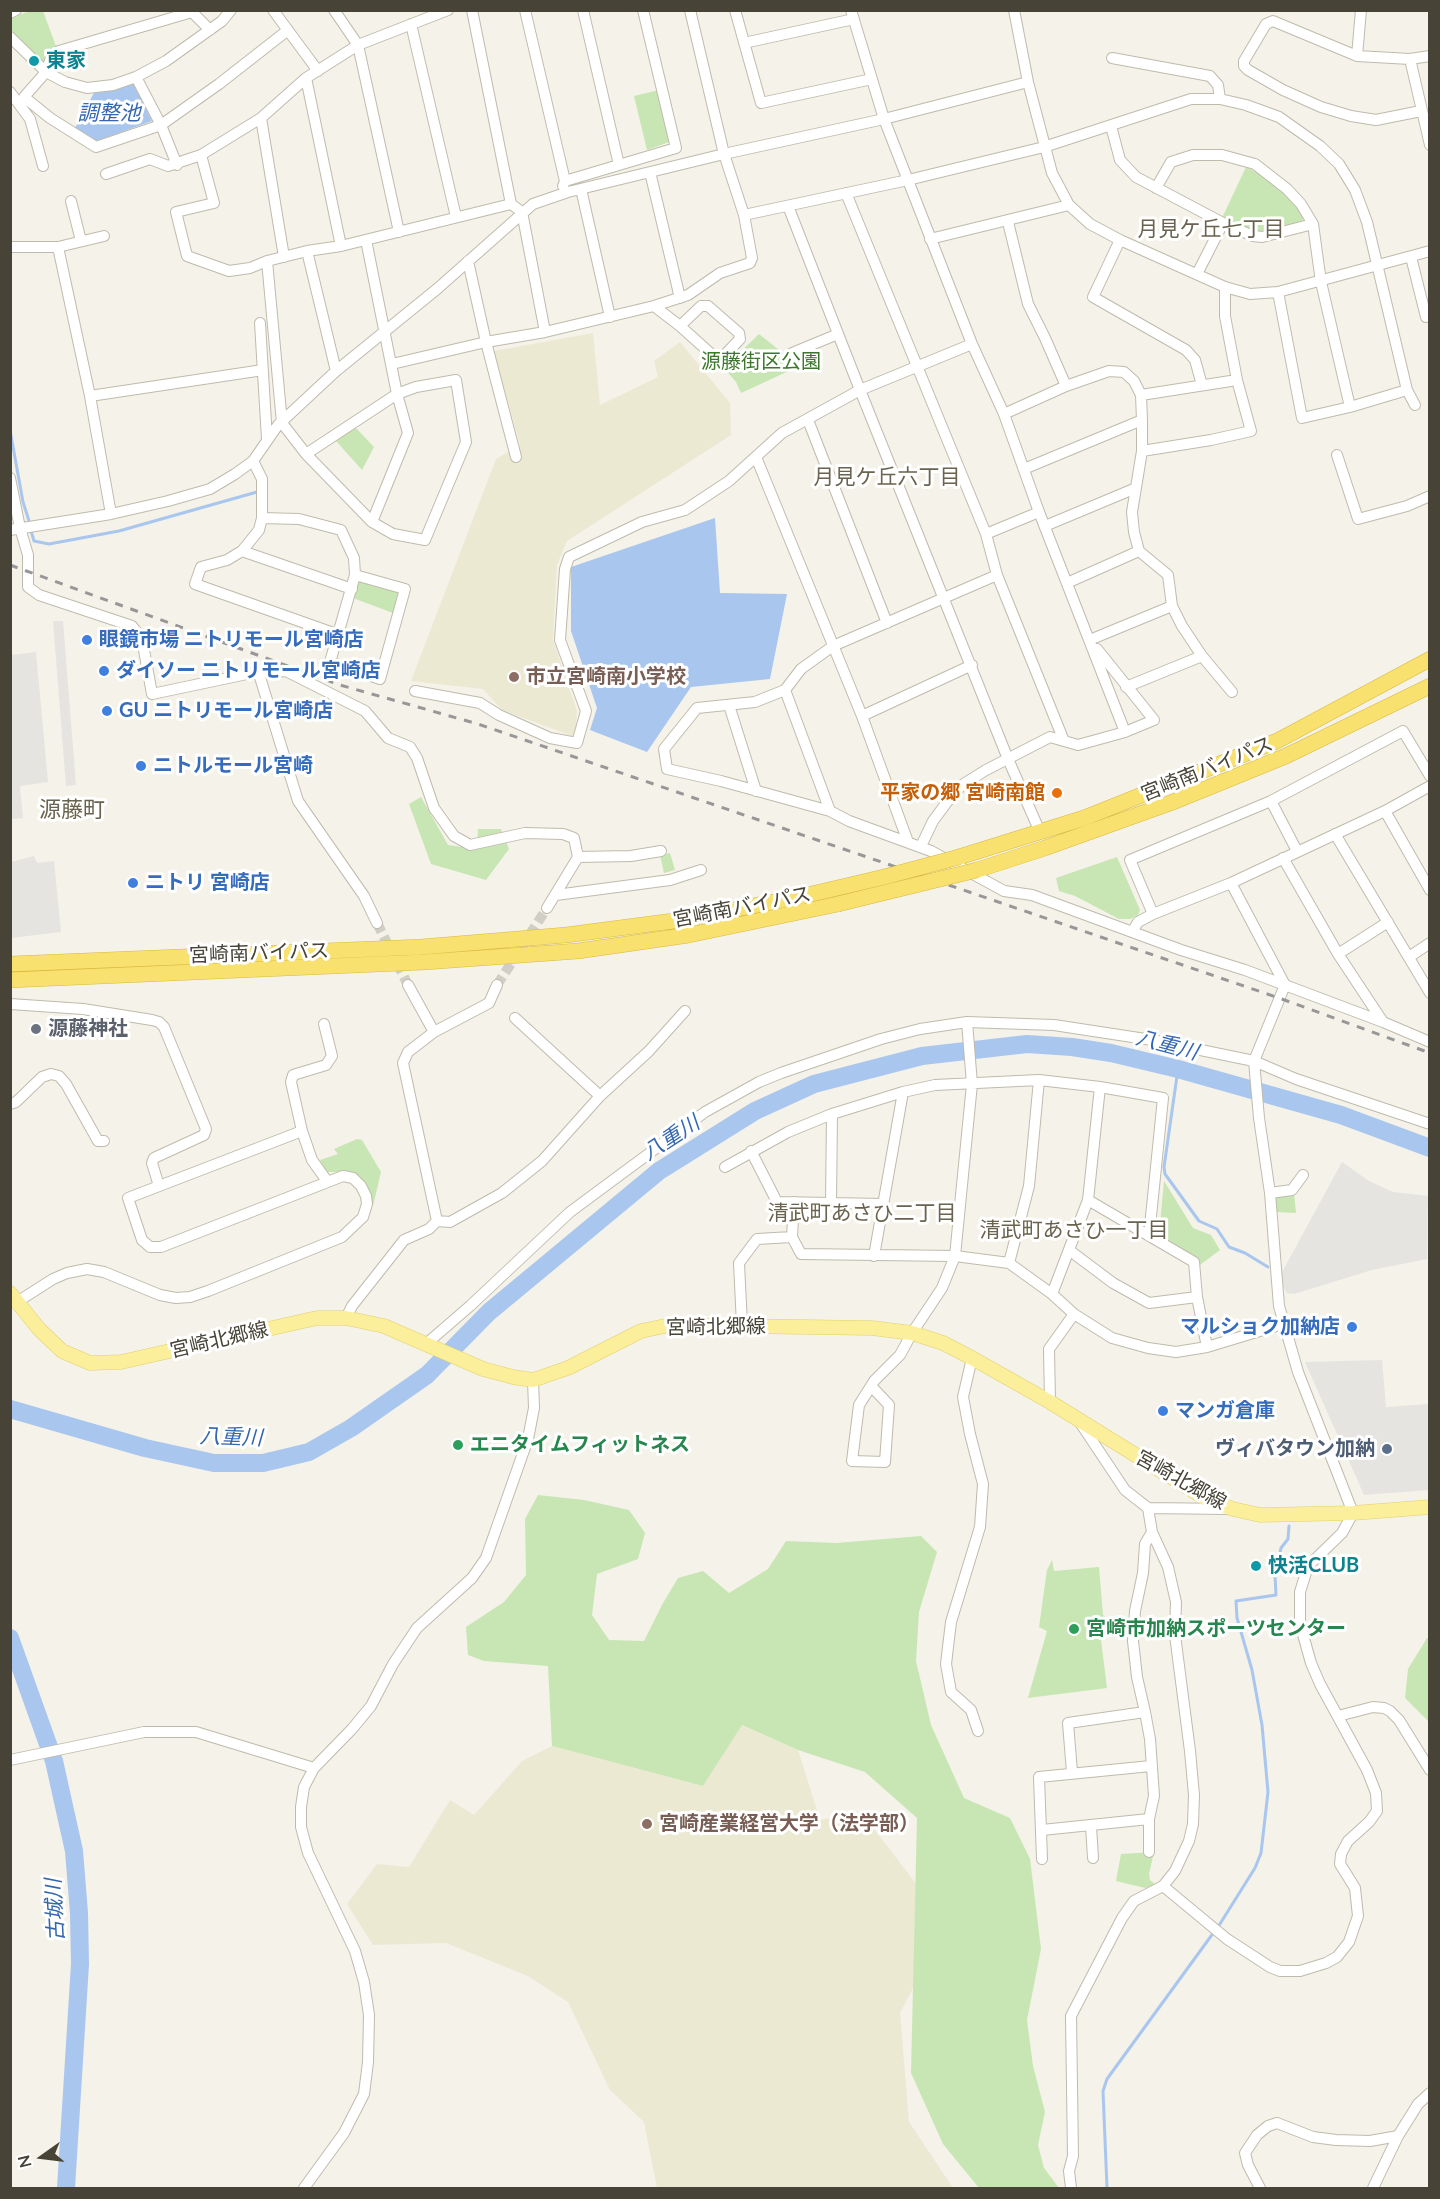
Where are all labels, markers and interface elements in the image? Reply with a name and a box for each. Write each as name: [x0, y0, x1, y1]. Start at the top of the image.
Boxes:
place label: 東家: [46, 49, 86, 73]
marker: 東家: [27, 54, 41, 68]
water label: 調整池: [78, 100, 140, 126]
district label: 月見ケ丘七丁目: [1138, 216, 1284, 242]
park label: 源藤街区公園: [701, 350, 821, 374]
district label: 月見ケ丘六丁目: [814, 464, 960, 490]
place label: 眼鏡市場 ニトリモール宮崎店: [99, 628, 364, 652]
marker: 眼鏡市場 ニトリモール宮崎店: [80, 633, 94, 647]
place label: ダイソー ニトリモール宮崎店: [116, 659, 381, 683]
marker: ダイソー ニトリモール宮崎店: [97, 664, 111, 678]
place label: 市立宮崎南小学校: [526, 665, 686, 689]
marker: 市立宮崎南小学校: [507, 670, 521, 684]
place label: GU ニトリモール宮崎店: [119, 699, 333, 723]
marker: GU ニトリモール宮崎店: [100, 704, 114, 718]
street label: 宮崎南バイパス: [1138, 732, 1276, 806]
place label: ニトルモール宮崎: [153, 754, 313, 778]
marker: ニトルモール宮崎: [134, 759, 148, 773]
place label: 平家の郷 宮崎南館: [880, 781, 1045, 805]
marker: 平家の郷 宮崎南館: [1050, 786, 1064, 800]
district label: 源藤町: [39, 797, 105, 823]
place label: ニトリ 宮崎店: [145, 871, 270, 895]
marker: ニトリ 宮崎店: [126, 876, 140, 890]
street label: 宮崎南バイパス: [671, 882, 813, 932]
street label: 宮崎南バイパス: [189, 939, 329, 967]
place label: 源藤神社: [48, 1017, 128, 1041]
marker: 源藤神社: [29, 1022, 43, 1036]
water label: 八重川: [1133, 1025, 1201, 1065]
water label: 八重川: [638, 1110, 704, 1166]
district label: 清武町あさひ二丁目: [768, 1200, 956, 1226]
district label: 清武町あさひ一丁目: [980, 1217, 1168, 1243]
street label: 宮崎北郷線: [666, 1314, 766, 1340]
place label: マルショク加納店: [1180, 1315, 1340, 1339]
street label: 宮崎北郷線: [168, 1317, 270, 1363]
marker: マルショク加納店: [1345, 1320, 1359, 1334]
place label: マンガ倉庫: [1175, 1399, 1275, 1423]
marker: マンガ倉庫: [1156, 1404, 1170, 1418]
water label: 八重川: [199, 1423, 263, 1451]
place label: エニタイムフィットネス: [470, 1433, 690, 1457]
place label: ヴィバタウン加納: [1215, 1437, 1375, 1461]
marker: エニタイムフィットネス: [451, 1438, 465, 1452]
marker: ヴィバタウン加納: [1380, 1442, 1394, 1456]
street label: 宮崎北郷線: [1131, 1445, 1231, 1515]
place label: 快活CLUB: [1268, 1554, 1359, 1578]
marker: 快活CLUB: [1249, 1559, 1263, 1573]
place label: 宮崎市加納スポーツセンター: [1086, 1617, 1346, 1641]
marker: 宮崎市加納スポーツセンター: [1067, 1622, 1081, 1636]
place label: 宮崎産業経営大学（法学部）: [659, 1812, 919, 1836]
marker: 宮崎産業経営大学（法学部）: [640, 1817, 654, 1831]
water label: 古城川: [41, 1878, 69, 1942]
north arrow: [12, 2127, 72, 2187]
text: N: [13, 2153, 35, 2170]

